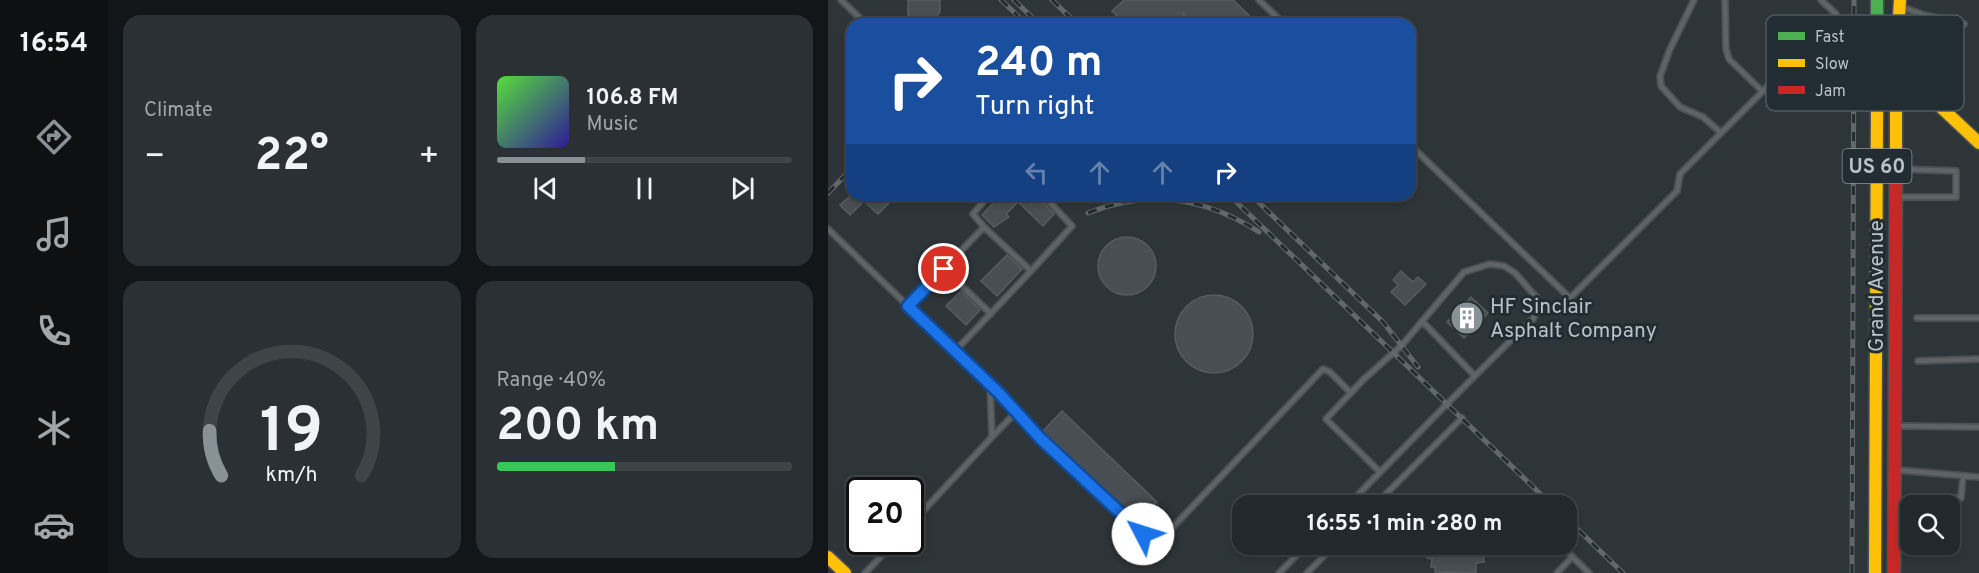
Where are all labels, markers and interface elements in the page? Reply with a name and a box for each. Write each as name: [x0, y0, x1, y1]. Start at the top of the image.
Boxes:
legend: [1766, 15, 1964, 111]
text: 16:54: [20, 27, 88, 61]
text: Fast: [1815, 28, 1845, 48]
text: 240 m: [975, 38, 1103, 91]
icon: right: [876, 42, 954, 120]
text: Slow: [1815, 55, 1849, 75]
text: Jam: [1815, 82, 1846, 102]
text: 106.8 FM: [587, 85, 678, 112]
text: Turn right: [975, 90, 1094, 124]
text: Climate: [144, 98, 213, 124]
text: Music: [587, 112, 638, 138]
icon: directions: [33, 116, 75, 158]
text: 22°: [255, 129, 329, 186]
text: −: [144, 137, 165, 179]
text: +: [418, 137, 439, 179]
road number: US 60: [1842, 149, 1912, 183]
icon: left: [1020, 156, 1053, 189]
icon: ahead: [1083, 156, 1116, 189]
icon: ahead: [1146, 156, 1179, 189]
icon: right: [1209, 156, 1242, 189]
icon: previous: [529, 172, 562, 205]
icon: pause: [628, 172, 661, 205]
icon: next: [726, 172, 759, 205]
icon: music: [33, 213, 75, 255]
street label: Grand Avenue: [1864, 220, 1891, 352]
pin: [918, 243, 969, 294]
icon: arrive: [927, 252, 960, 285]
place label: HF Sinclair Asphalt Company: [1490, 294, 1657, 345]
building icon: HF Sinclair Asphalt Company: [1449, 300, 1485, 336]
icon: phone: [33, 310, 75, 352]
text: Range · 40%: [497, 368, 606, 394]
text: 19: [260, 395, 323, 474]
text: 200 km: [497, 399, 659, 456]
icon: climate: [33, 407, 75, 449]
text: km/h: [266, 463, 318, 490]
speed limit sign: 20: [846, 477, 924, 555]
map controls: [1900, 495, 1960, 555]
button: search: [1900, 495, 1960, 555]
position arrow: [1111, 502, 1175, 566]
icon: car: [33, 504, 75, 546]
text: 16:55 · 1 min · 280 m: [1307, 511, 1502, 538]

